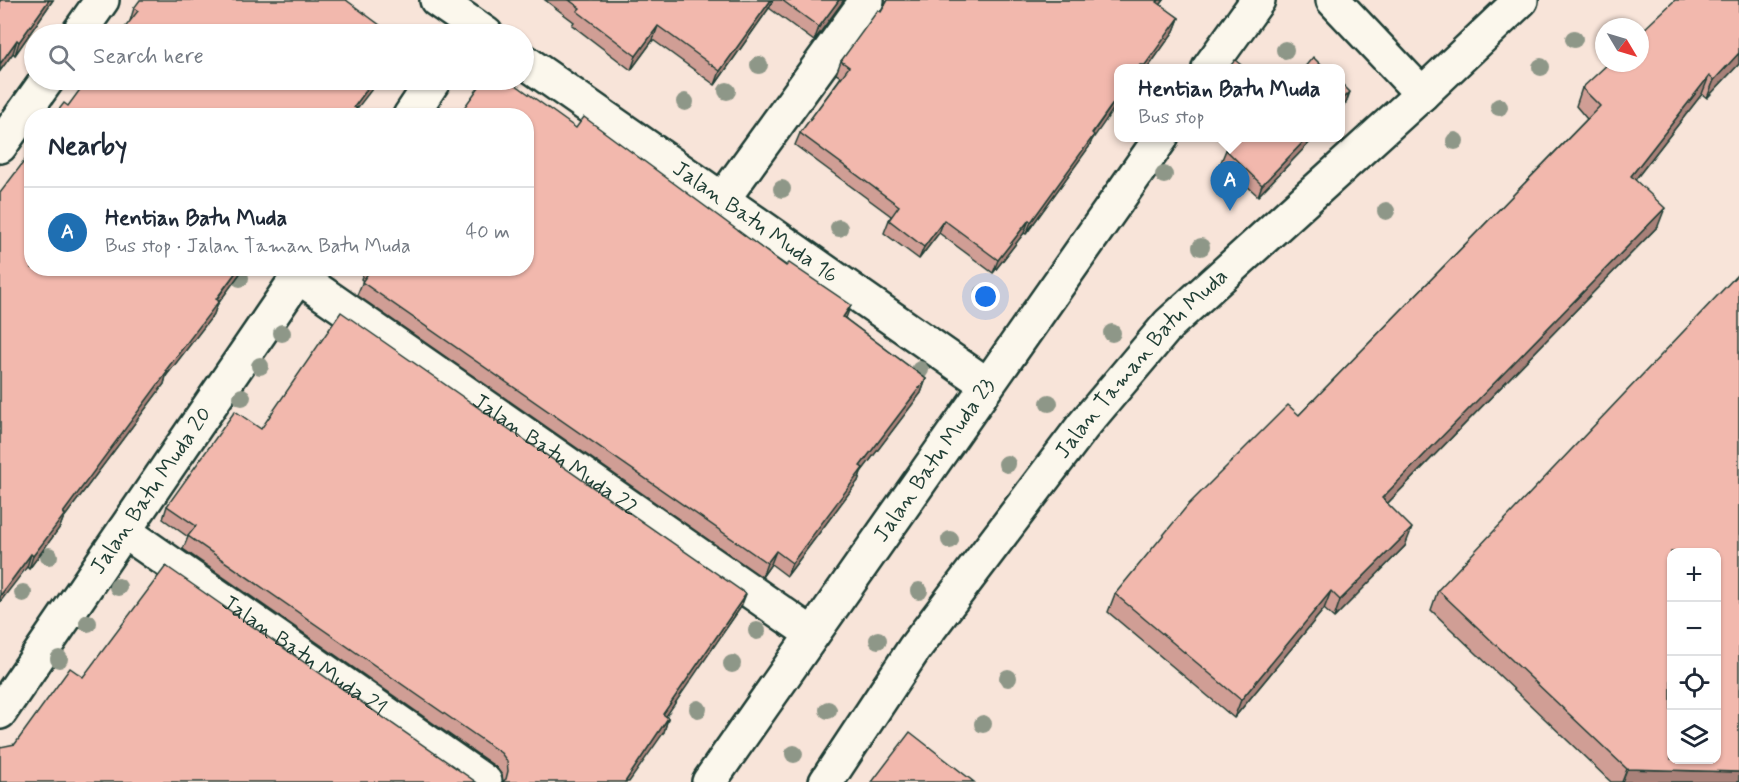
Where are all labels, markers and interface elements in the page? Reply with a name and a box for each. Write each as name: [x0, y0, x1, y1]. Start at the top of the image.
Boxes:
north arrow: [1595, 18, 1649, 72]
search box: [24, 24, 534, 90]
icon: search: [45, 41, 78, 74]
text: Search here: [93, 43, 204, 71]
popup: [1114, 64, 1345, 142]
text: Hentian Batu Muda: [1138, 76, 1321, 104]
text: Bus stop: [1138, 104, 1205, 131]
text: Nearby: [48, 130, 127, 164]
street label: Jalan Batu Muda 16: [667, 155, 843, 290]
pin: A: [1210, 162, 1250, 211]
text: Hentian Batu Muda: [105, 205, 287, 233]
text: A: [61, 219, 74, 246]
text: 40 m: [466, 219, 510, 246]
text: Bus stop · Jalan Taman Batu Muda: [105, 233, 411, 260]
street label: Jalan Taman Batu Muda: [1049, 263, 1234, 465]
your location: [971, 282, 1000, 311]
street label: Jalan Batu Muda 23: [868, 373, 1002, 548]
street label: Jalan Batu Muda 22: [467, 388, 644, 523]
street label: Jalan Batu Muda 20: [84, 402, 219, 580]
map controls: [1667, 548, 1721, 764]
button: +: [1667, 548, 1721, 602]
street label: Jalan Batu Muda 21: [216, 589, 391, 723]
button: −: [1667, 602, 1721, 656]
button: locate: [1667, 656, 1721, 710]
button: layers: [1667, 710, 1721, 764]

